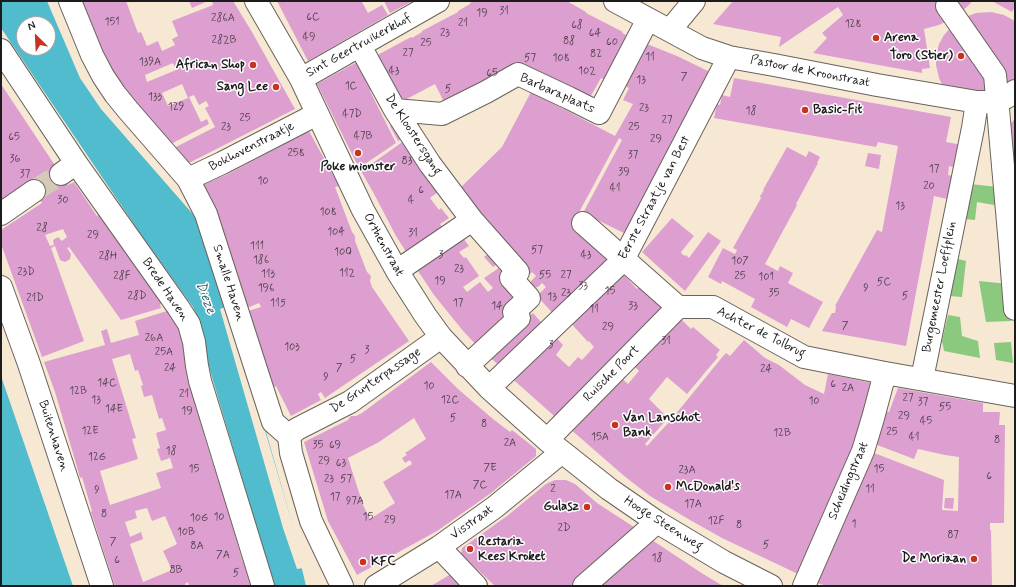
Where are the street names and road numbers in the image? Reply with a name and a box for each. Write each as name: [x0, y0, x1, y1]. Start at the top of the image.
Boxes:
street label: Sint Geertruikerkhof: [304, 11, 414, 81]
street label: Pastoor de Kroonstraat: [749, 53, 871, 91]
street label: Barbaraplaats: [517, 71, 597, 117]
street label: De Kloostersgang: [381, 92, 445, 178]
street label: Bokhovenstraatje: [207, 119, 297, 175]
street label: Eerste Straatje van Best: [616, 133, 694, 263]
street label: Orthenstraat: [359, 211, 407, 279]
street label: Burgemeester Loeffplein: [920, 220, 960, 354]
street label: Smalle Haven: [208, 243, 248, 323]
street label: Brede Haven: [138, 255, 192, 325]
street label: Achter de Tolbrug: [714, 304, 808, 362]
street label: Ruische Poort: [580, 342, 644, 406]
street label: De Gruyterpassage: [328, 345, 424, 417]
street label: Buitenhaven: [34, 398, 72, 474]
street label: Scheidingstraat: [826, 440, 872, 522]
street label: Hooge Steenweg: [621, 493, 705, 555]
street label: Visstraat: [448, 502, 496, 544]

